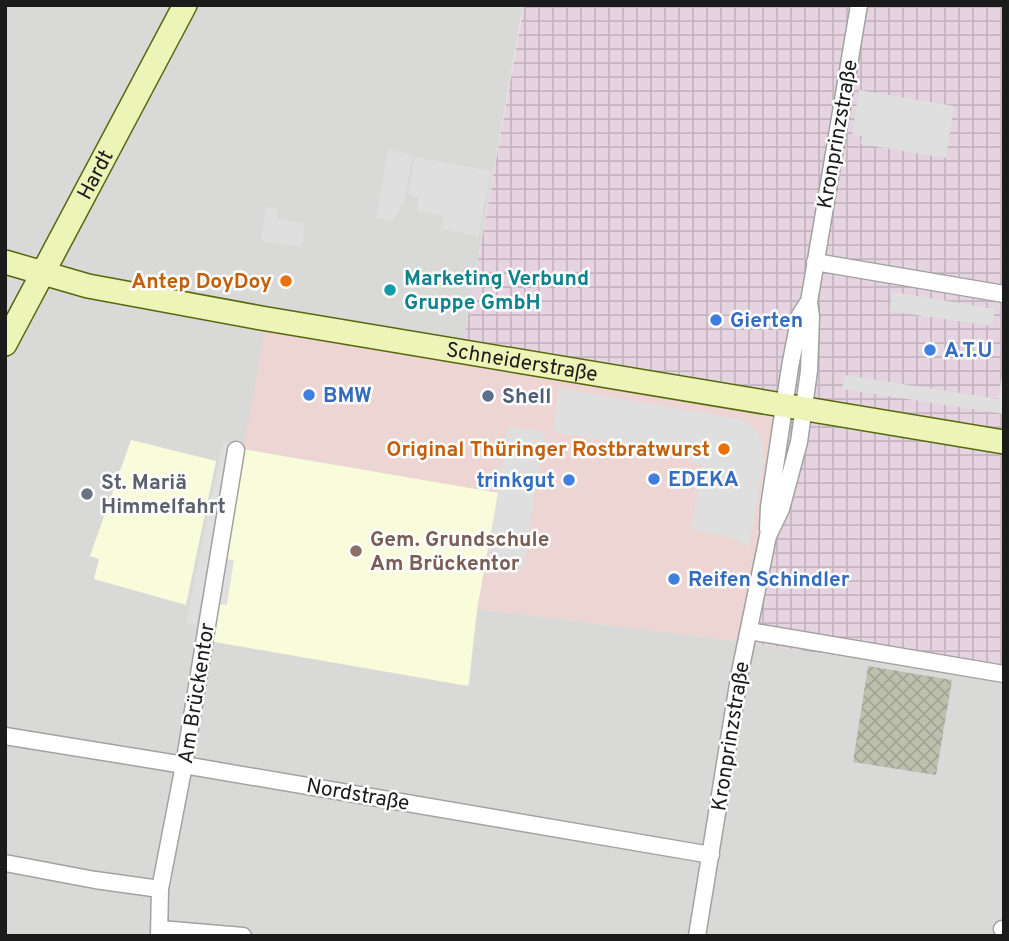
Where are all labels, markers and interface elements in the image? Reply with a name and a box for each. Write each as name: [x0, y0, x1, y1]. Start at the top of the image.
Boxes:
street label: Kronprinzstraße: [812, 58, 865, 211]
street label: Hardt: [72, 145, 121, 205]
place label: Marketing Verbund Gruppe GmbH: [404, 266, 589, 317]
place label: Antep DoyDoy: [131, 269, 272, 296]
marker: Antep DoyDoy: [278, 273, 294, 289]
marker: Marketing Verbund Gruppe GmbH: [382, 282, 398, 298]
place label: Gierten: [730, 308, 803, 335]
marker: Gierten: [708, 312, 724, 328]
street label: Schneiderstraße: [444, 337, 600, 389]
place label: A.T.U: [944, 338, 992, 365]
marker: A.T.U: [922, 342, 938, 358]
place label: BMW: [323, 383, 372, 410]
place label: Shell: [502, 384, 551, 411]
marker: BMW: [301, 387, 317, 403]
marker: Shell: [480, 388, 496, 404]
place label: Original Thüringer Rostbratwurst: [386, 437, 710, 464]
marker: Original Thüringer Rostbratwurst: [716, 441, 732, 457]
place label: EDEKA: [668, 467, 739, 494]
place label: trinkgut: [477, 468, 555, 495]
place label: St. Mariä Himmelfahrt: [101, 470, 226, 521]
marker: EDEKA: [646, 471, 662, 487]
marker: trinkgut: [561, 472, 577, 488]
marker: St. Mariä Himmelfahrt: [79, 486, 95, 502]
place label: Gem. Grundschule Am Brückentor: [370, 527, 549, 578]
marker: Gem. Grundschule Am Brückentor: [348, 543, 364, 559]
place label: Reifen Schindler: [688, 567, 850, 594]
marker: Reifen Schindler: [666, 571, 682, 587]
street label: Am Brückentor: [173, 621, 222, 766]
street label: Kronprinzstraße: [706, 660, 757, 813]
street label: Nordstraße: [304, 773, 411, 818]

